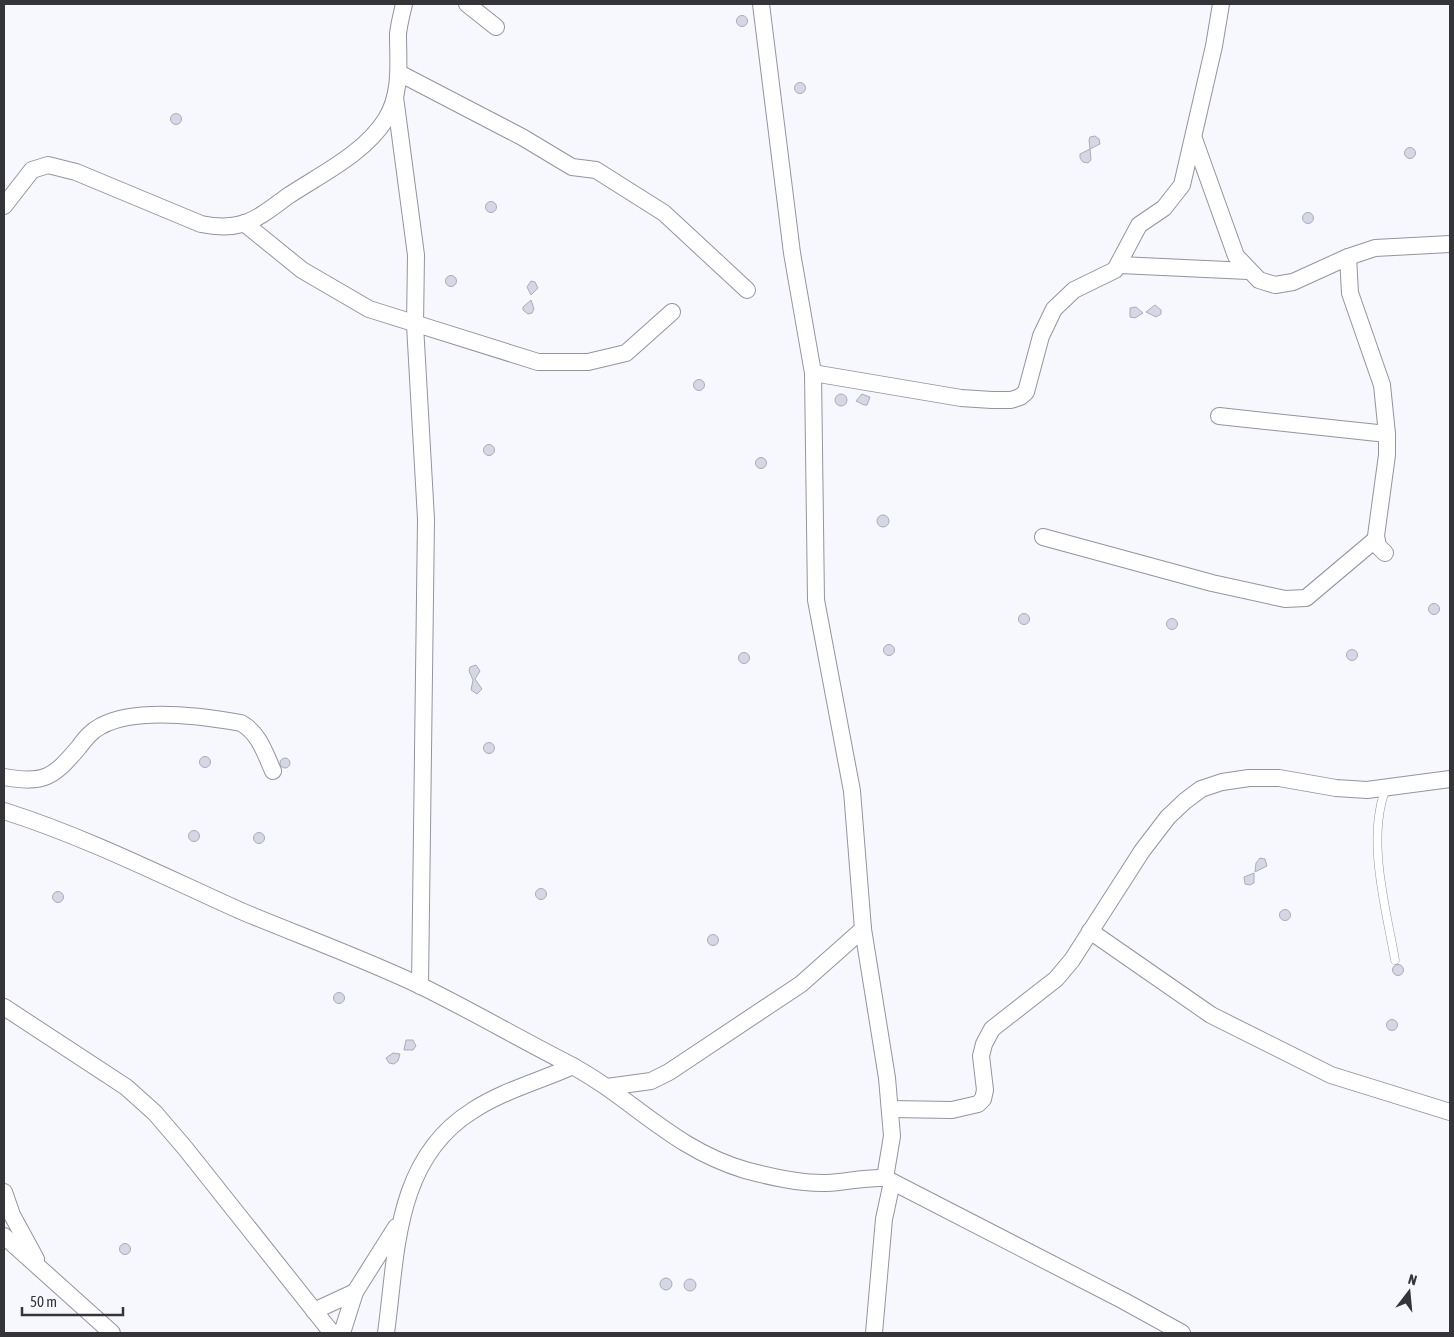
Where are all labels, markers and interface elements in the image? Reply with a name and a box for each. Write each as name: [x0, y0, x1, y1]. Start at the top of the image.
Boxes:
north arrow: [1384, 1267, 1434, 1317]
text: N: [1406, 1271, 1419, 1288]
scale bar: [22, 1284, 124, 1316]
text: 50 m: [30, 1293, 57, 1310]

